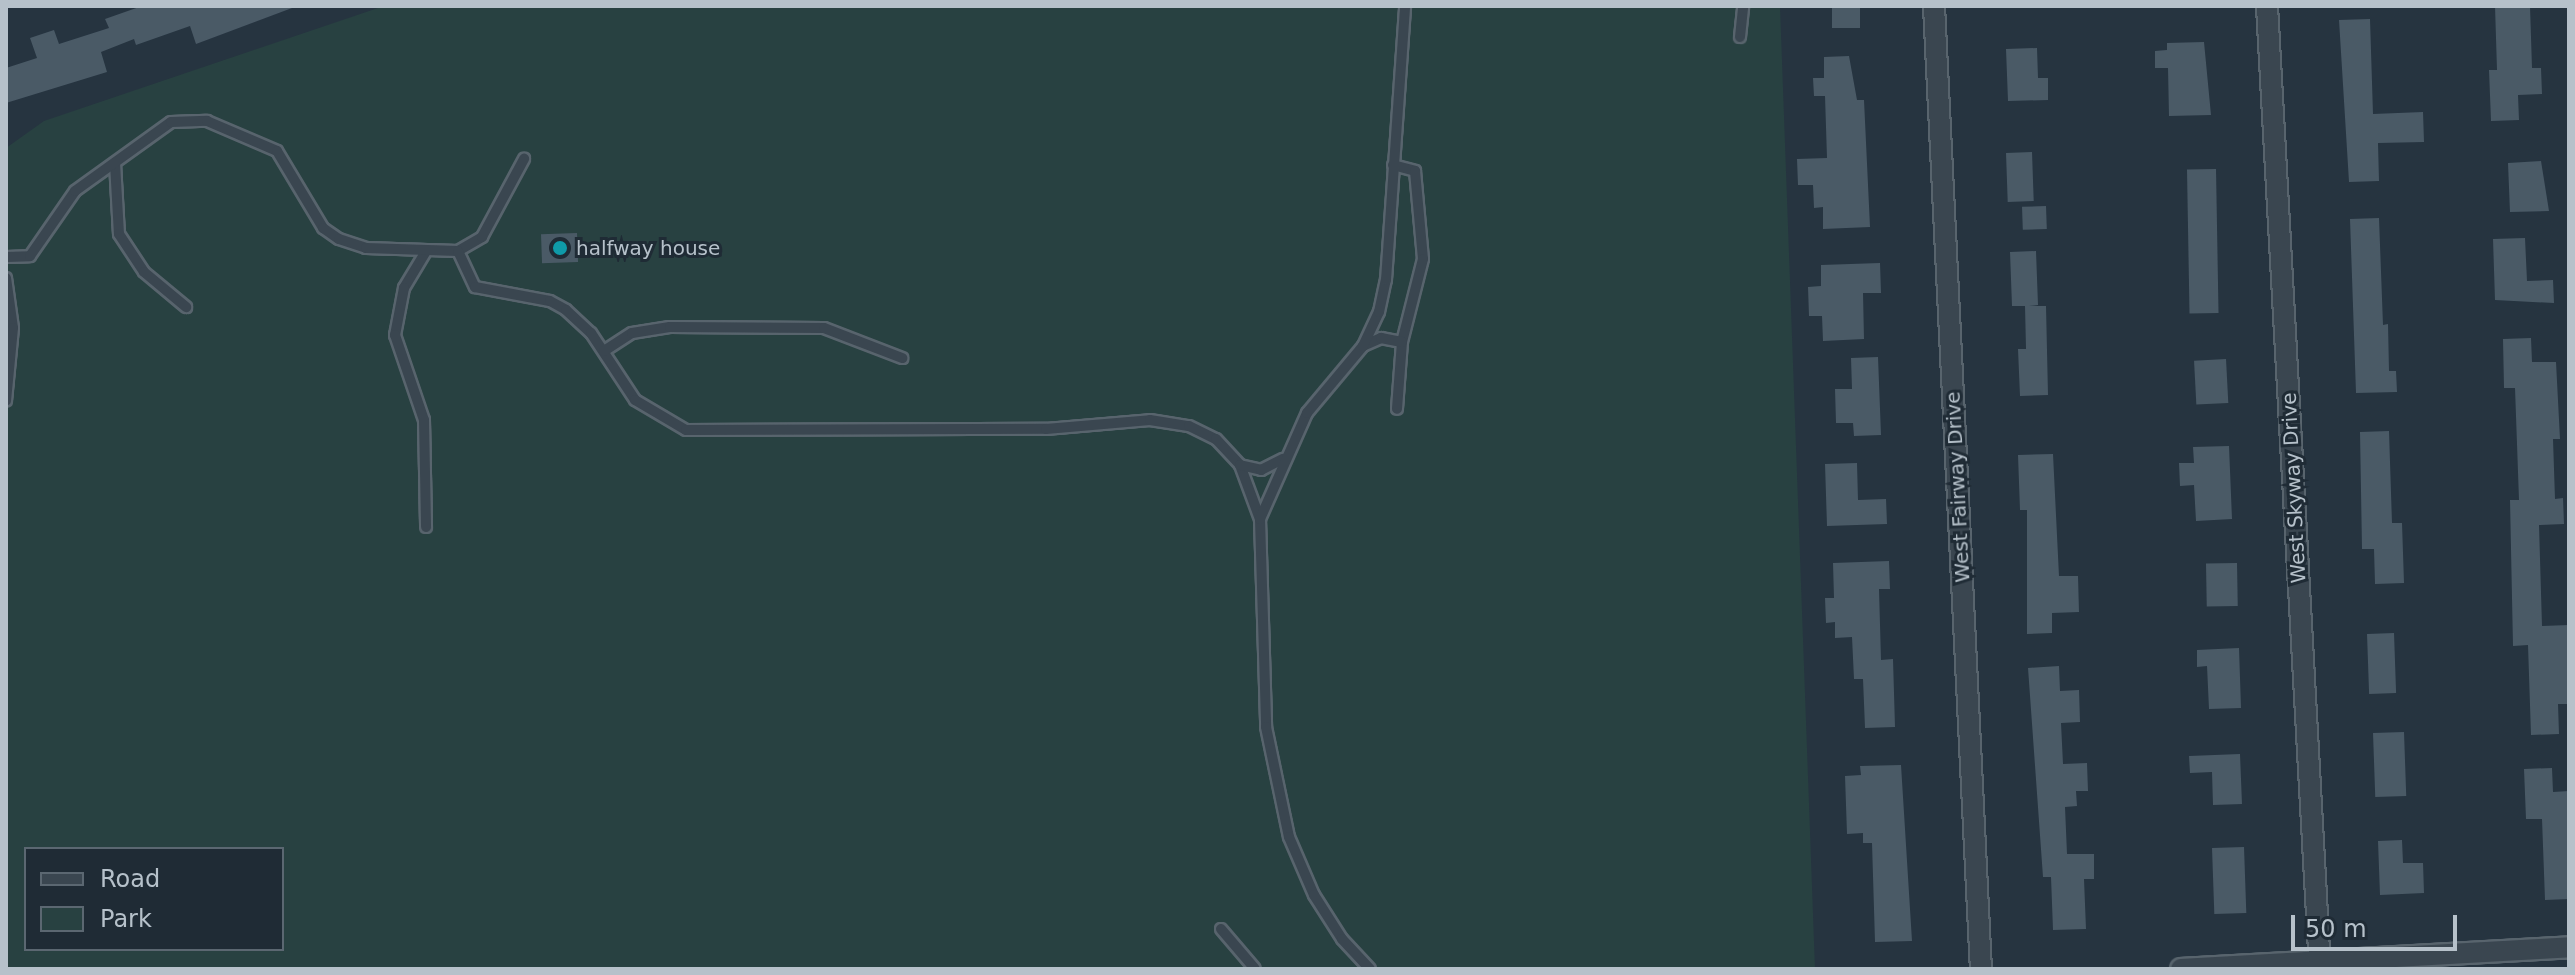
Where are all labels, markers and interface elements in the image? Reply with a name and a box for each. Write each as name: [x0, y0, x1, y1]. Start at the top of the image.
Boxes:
place label: halfway house: [576, 236, 720, 260]
marker: halfway house: [551, 239, 569, 257]
street label: West Fairway Drive: [1941, 391, 1975, 583]
street label: West Skyway Drive: [2277, 392, 2311, 584]
legend: [24, 847, 284, 951]
text: Road: [100, 865, 160, 893]
scale bar: [2295, 899, 2461, 949]
text: Park: [100, 905, 152, 933]
text: 50 m: [2305, 915, 2367, 943]

